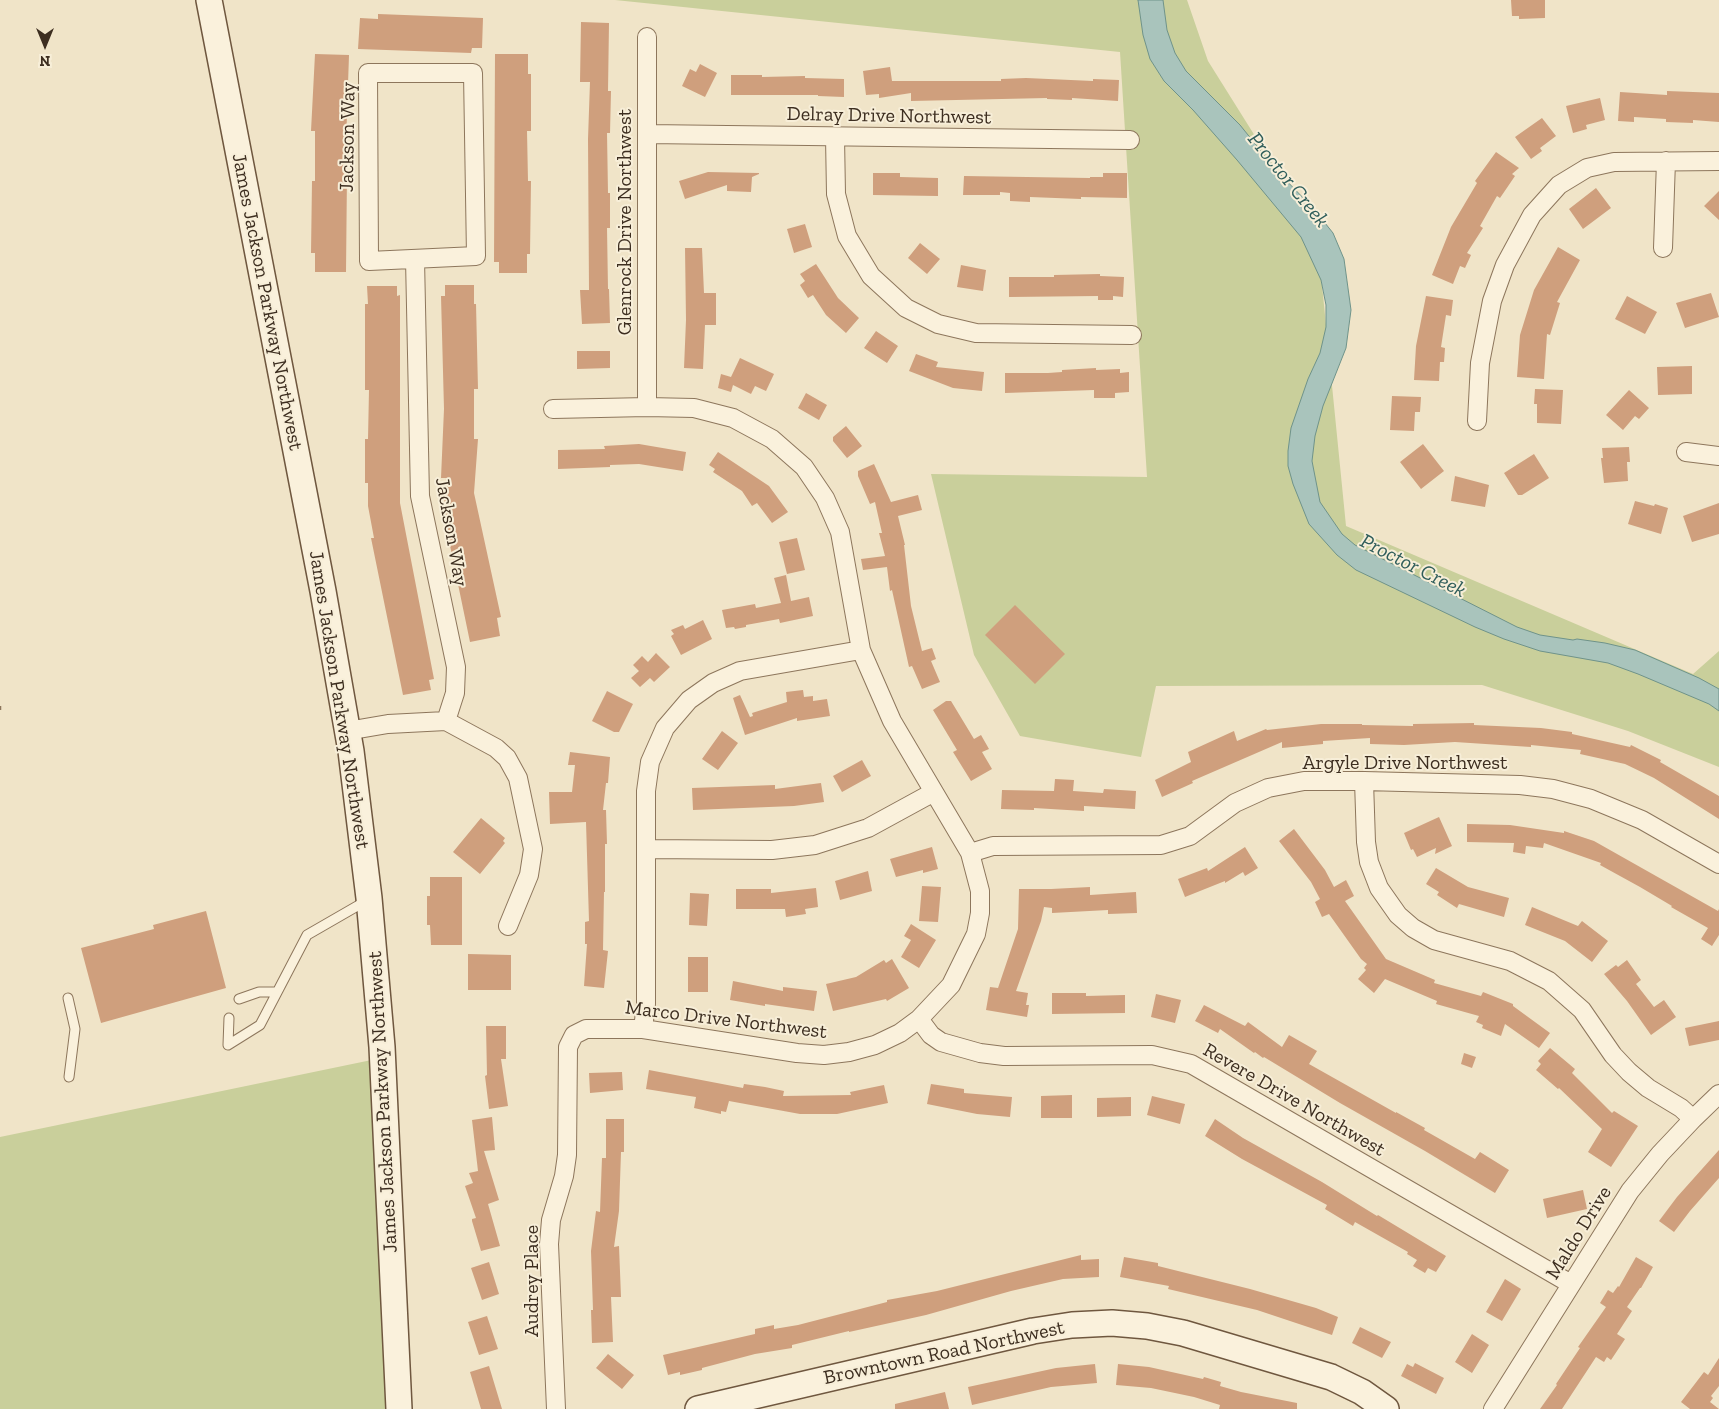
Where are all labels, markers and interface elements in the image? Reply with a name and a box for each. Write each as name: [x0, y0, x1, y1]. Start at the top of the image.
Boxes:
north arrow: [20, 20, 70, 70]
text: N: [40, 52, 50, 69]
street label: Jackson Way: [335, 82, 361, 192]
street label: Delray Drive Northwest: [786, 102, 992, 130]
street label: Glenrock Drive Northwest: [613, 109, 637, 335]
water label: Proctor Creek: [1242, 127, 1334, 233]
street label: James Jackson Parkway Northwest: [226, 151, 308, 453]
street label: Jackson Way: [430, 476, 472, 588]
water label: Proctor Creek: [1356, 529, 1470, 603]
street label: James Jackson Parkway Northwest: [304, 549, 374, 851]
street label: Argyle Drive Northwest: [1302, 751, 1508, 775]
street label: James Jackson Parkway Northwest: [363, 951, 403, 1253]
street label: Marco Drive Northwest: [624, 996, 828, 1044]
street label: Revere Drive Northwest: [1199, 1038, 1389, 1162]
street label: Maldo Drive: [1541, 1182, 1617, 1284]
street label: Audrey Place: [520, 1225, 544, 1337]
street label: Browntown Road Northwest: [821, 1316, 1067, 1390]

